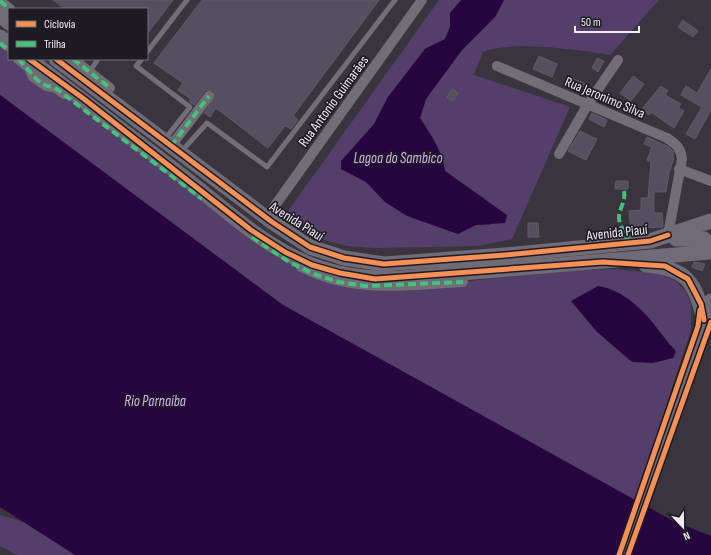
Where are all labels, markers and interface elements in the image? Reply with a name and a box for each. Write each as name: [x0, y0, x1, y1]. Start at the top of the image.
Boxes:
legend: [8, 8, 148, 60]
scale bar: [575, 8, 639, 34]
text: 50 m: [581, 15, 601, 30]
text: Ciclovia: [44, 17, 76, 32]
text: Trilha: [44, 37, 66, 52]
street label: Rua Antonio Guimarães: [295, 52, 372, 150]
street label: Rua Jeronimo Silva: [562, 73, 647, 122]
water label: Lagoa do Sambico: [353, 149, 443, 168]
street label: Avenida Piauí: [265, 197, 328, 245]
street label: Avenida Piauí: [585, 221, 649, 244]
water label: Rio Parnaíba: [124, 392, 186, 411]
north arrow: [663, 507, 703, 547]
text: N: [681, 529, 692, 543]

